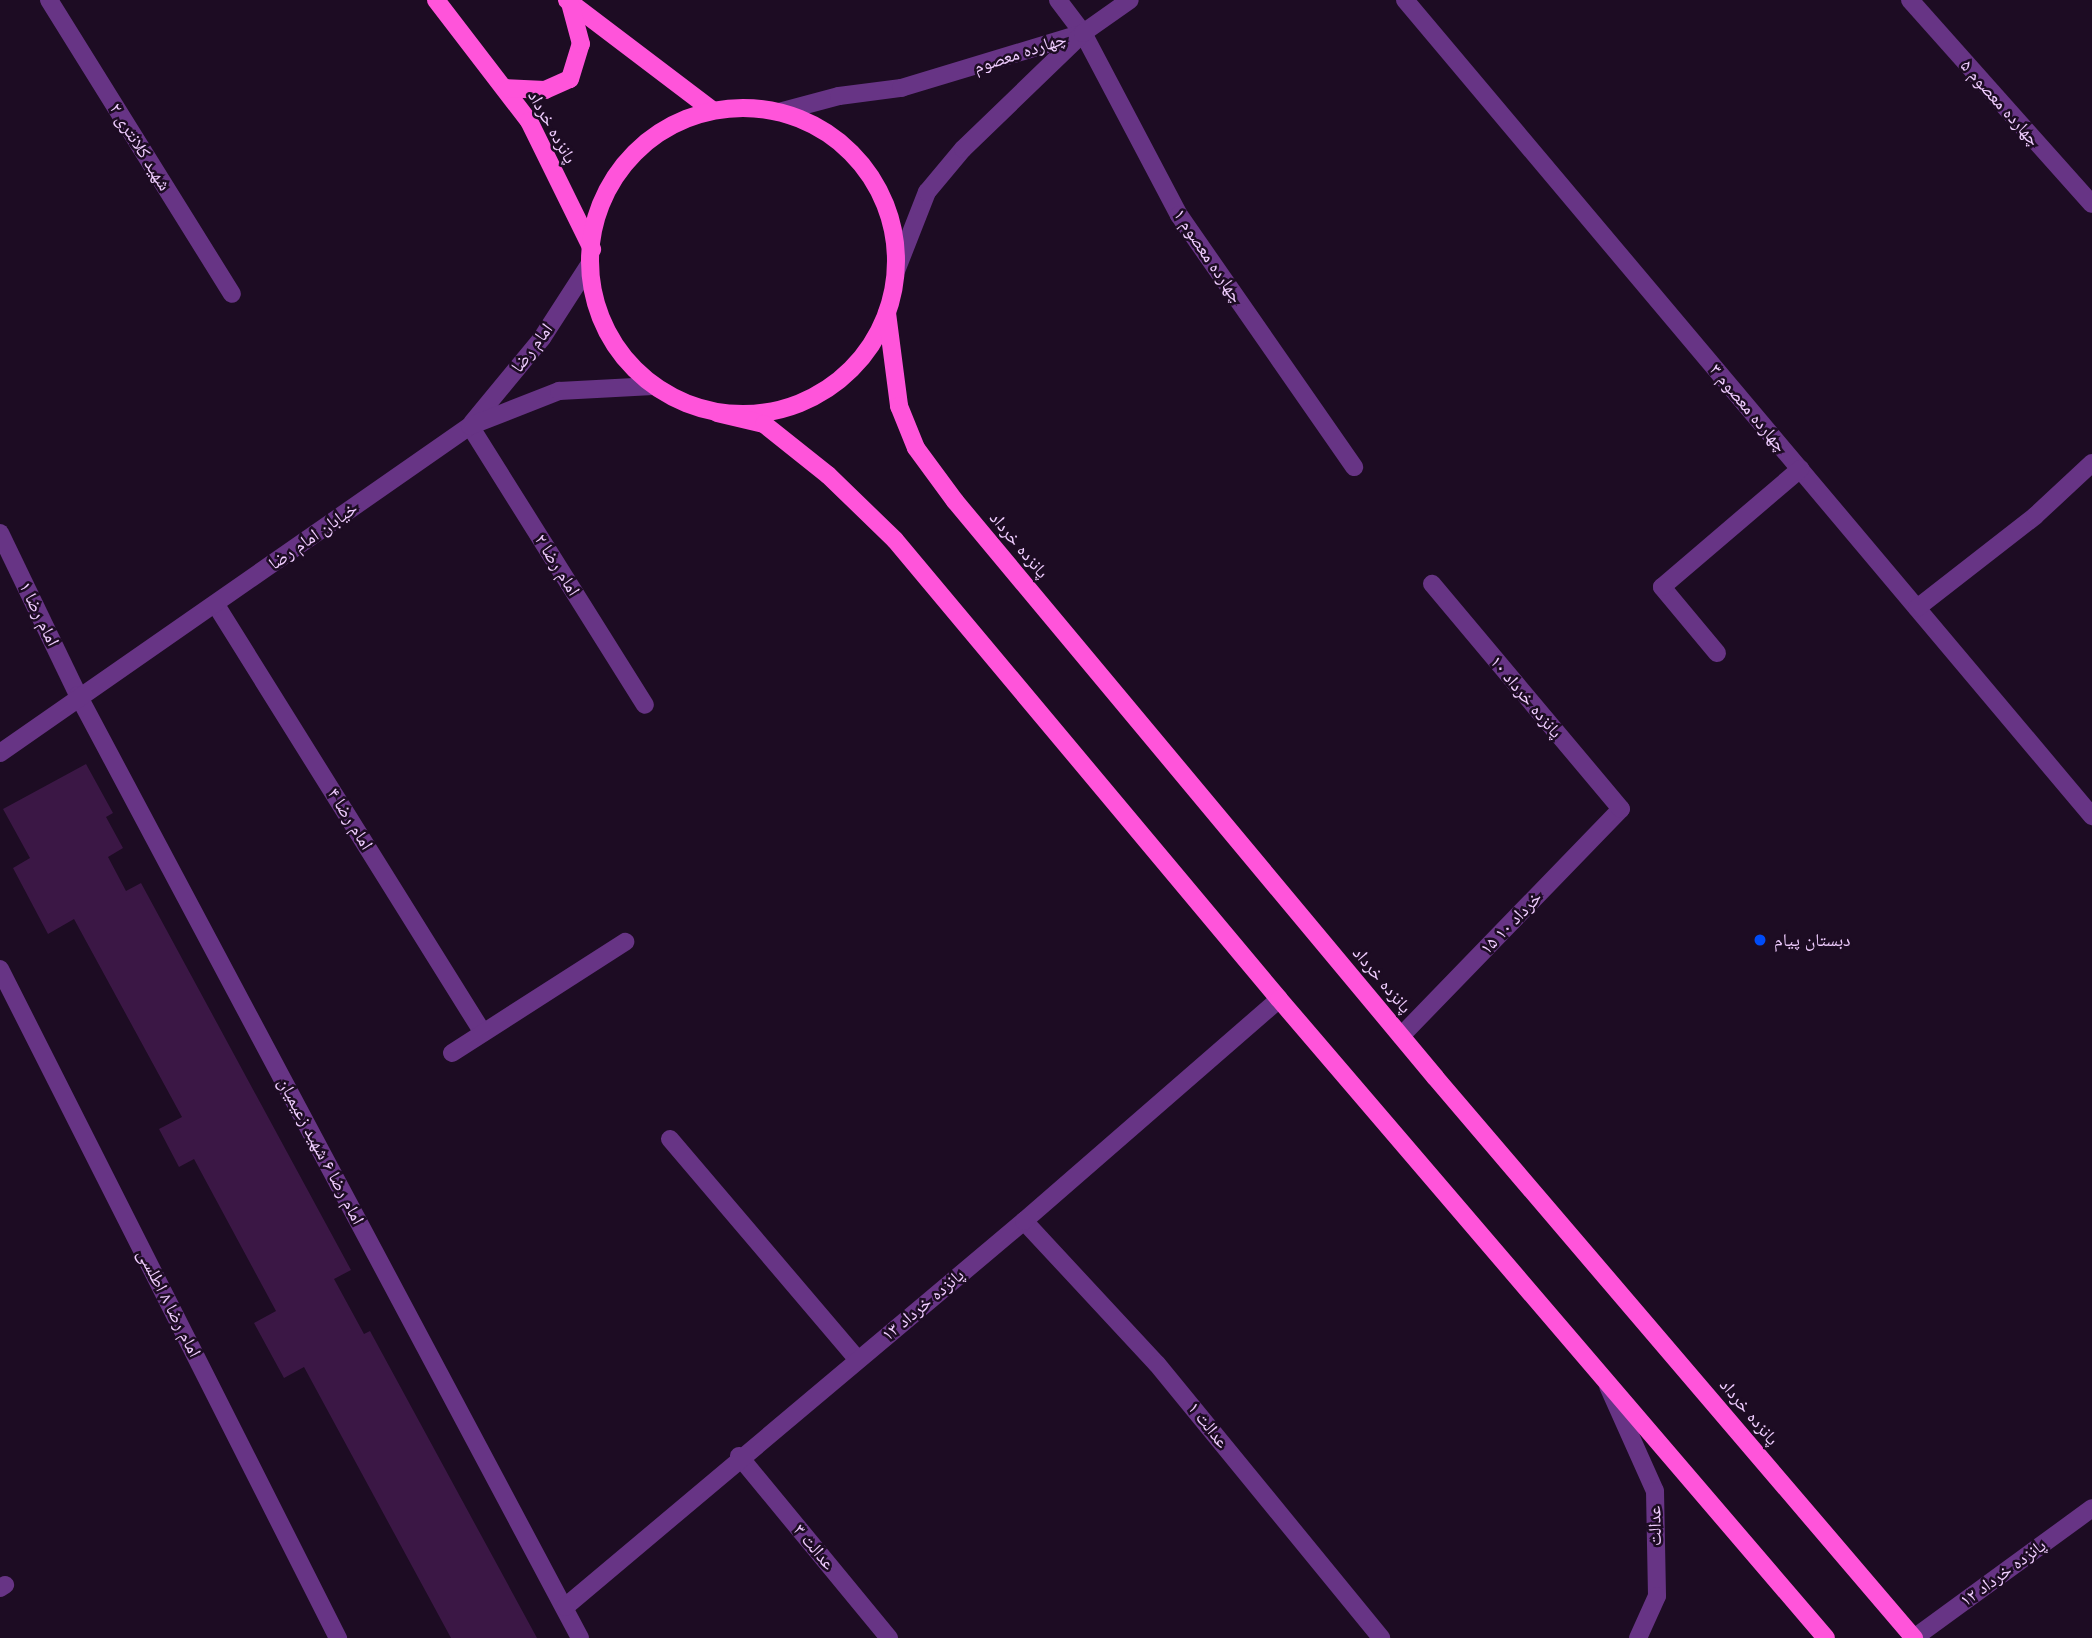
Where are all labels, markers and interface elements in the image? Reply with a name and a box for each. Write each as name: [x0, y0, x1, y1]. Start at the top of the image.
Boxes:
street label: چهارده معصوم: [971, 28, 1069, 78]
street label: چهارده معصوم ۵: [1956, 55, 2044, 151]
street label: پانزده خرداد: [523, 87, 581, 167]
street label: شهید کلانتری ۲: [105, 99, 175, 195]
street label: چهارده معصوم ۱: [1169, 205, 1247, 307]
street label: امام رضا: [506, 319, 558, 377]
street label: چهارده معصوم ۳: [1705, 359, 1791, 457]
street label: خیابان امام رضا: [265, 498, 361, 574]
street label: پانزده خرداد: [985, 507, 1053, 583]
street label: امام رضا ۲: [530, 530, 584, 600]
street label: امام رضا ۱: [14, 578, 64, 650]
street label: پانزده خرداد ۱۰: [1485, 651, 1567, 743]
street label: امام رضا ۴: [323, 784, 377, 854]
street label: ۱۵ خرداد ۱۰: [1476, 887, 1546, 959]
place label: دبستان پیام: [1774, 929, 1851, 951]
marker: دبستان پیام: [1752, 932, 1768, 948]
street label: پانزده خرداد: [1348, 942, 1416, 1018]
street label: امام رضا ۶ شهید زعیمیان: [273, 1074, 369, 1228]
street label: امام رضا ۸ اطلسی: [133, 1245, 205, 1361]
street label: پانزده خرداد ۱۳: [877, 1264, 969, 1346]
street label: پانزده خرداد: [1715, 1374, 1783, 1450]
street label: عدالت ۱: [1183, 1398, 1233, 1452]
street label: عدالت: [1644, 1506, 1666, 1546]
street label: عدالت ۳: [789, 1520, 839, 1574]
street label: پانزده خرداد ۱۲: [1956, 1535, 2050, 1611]

